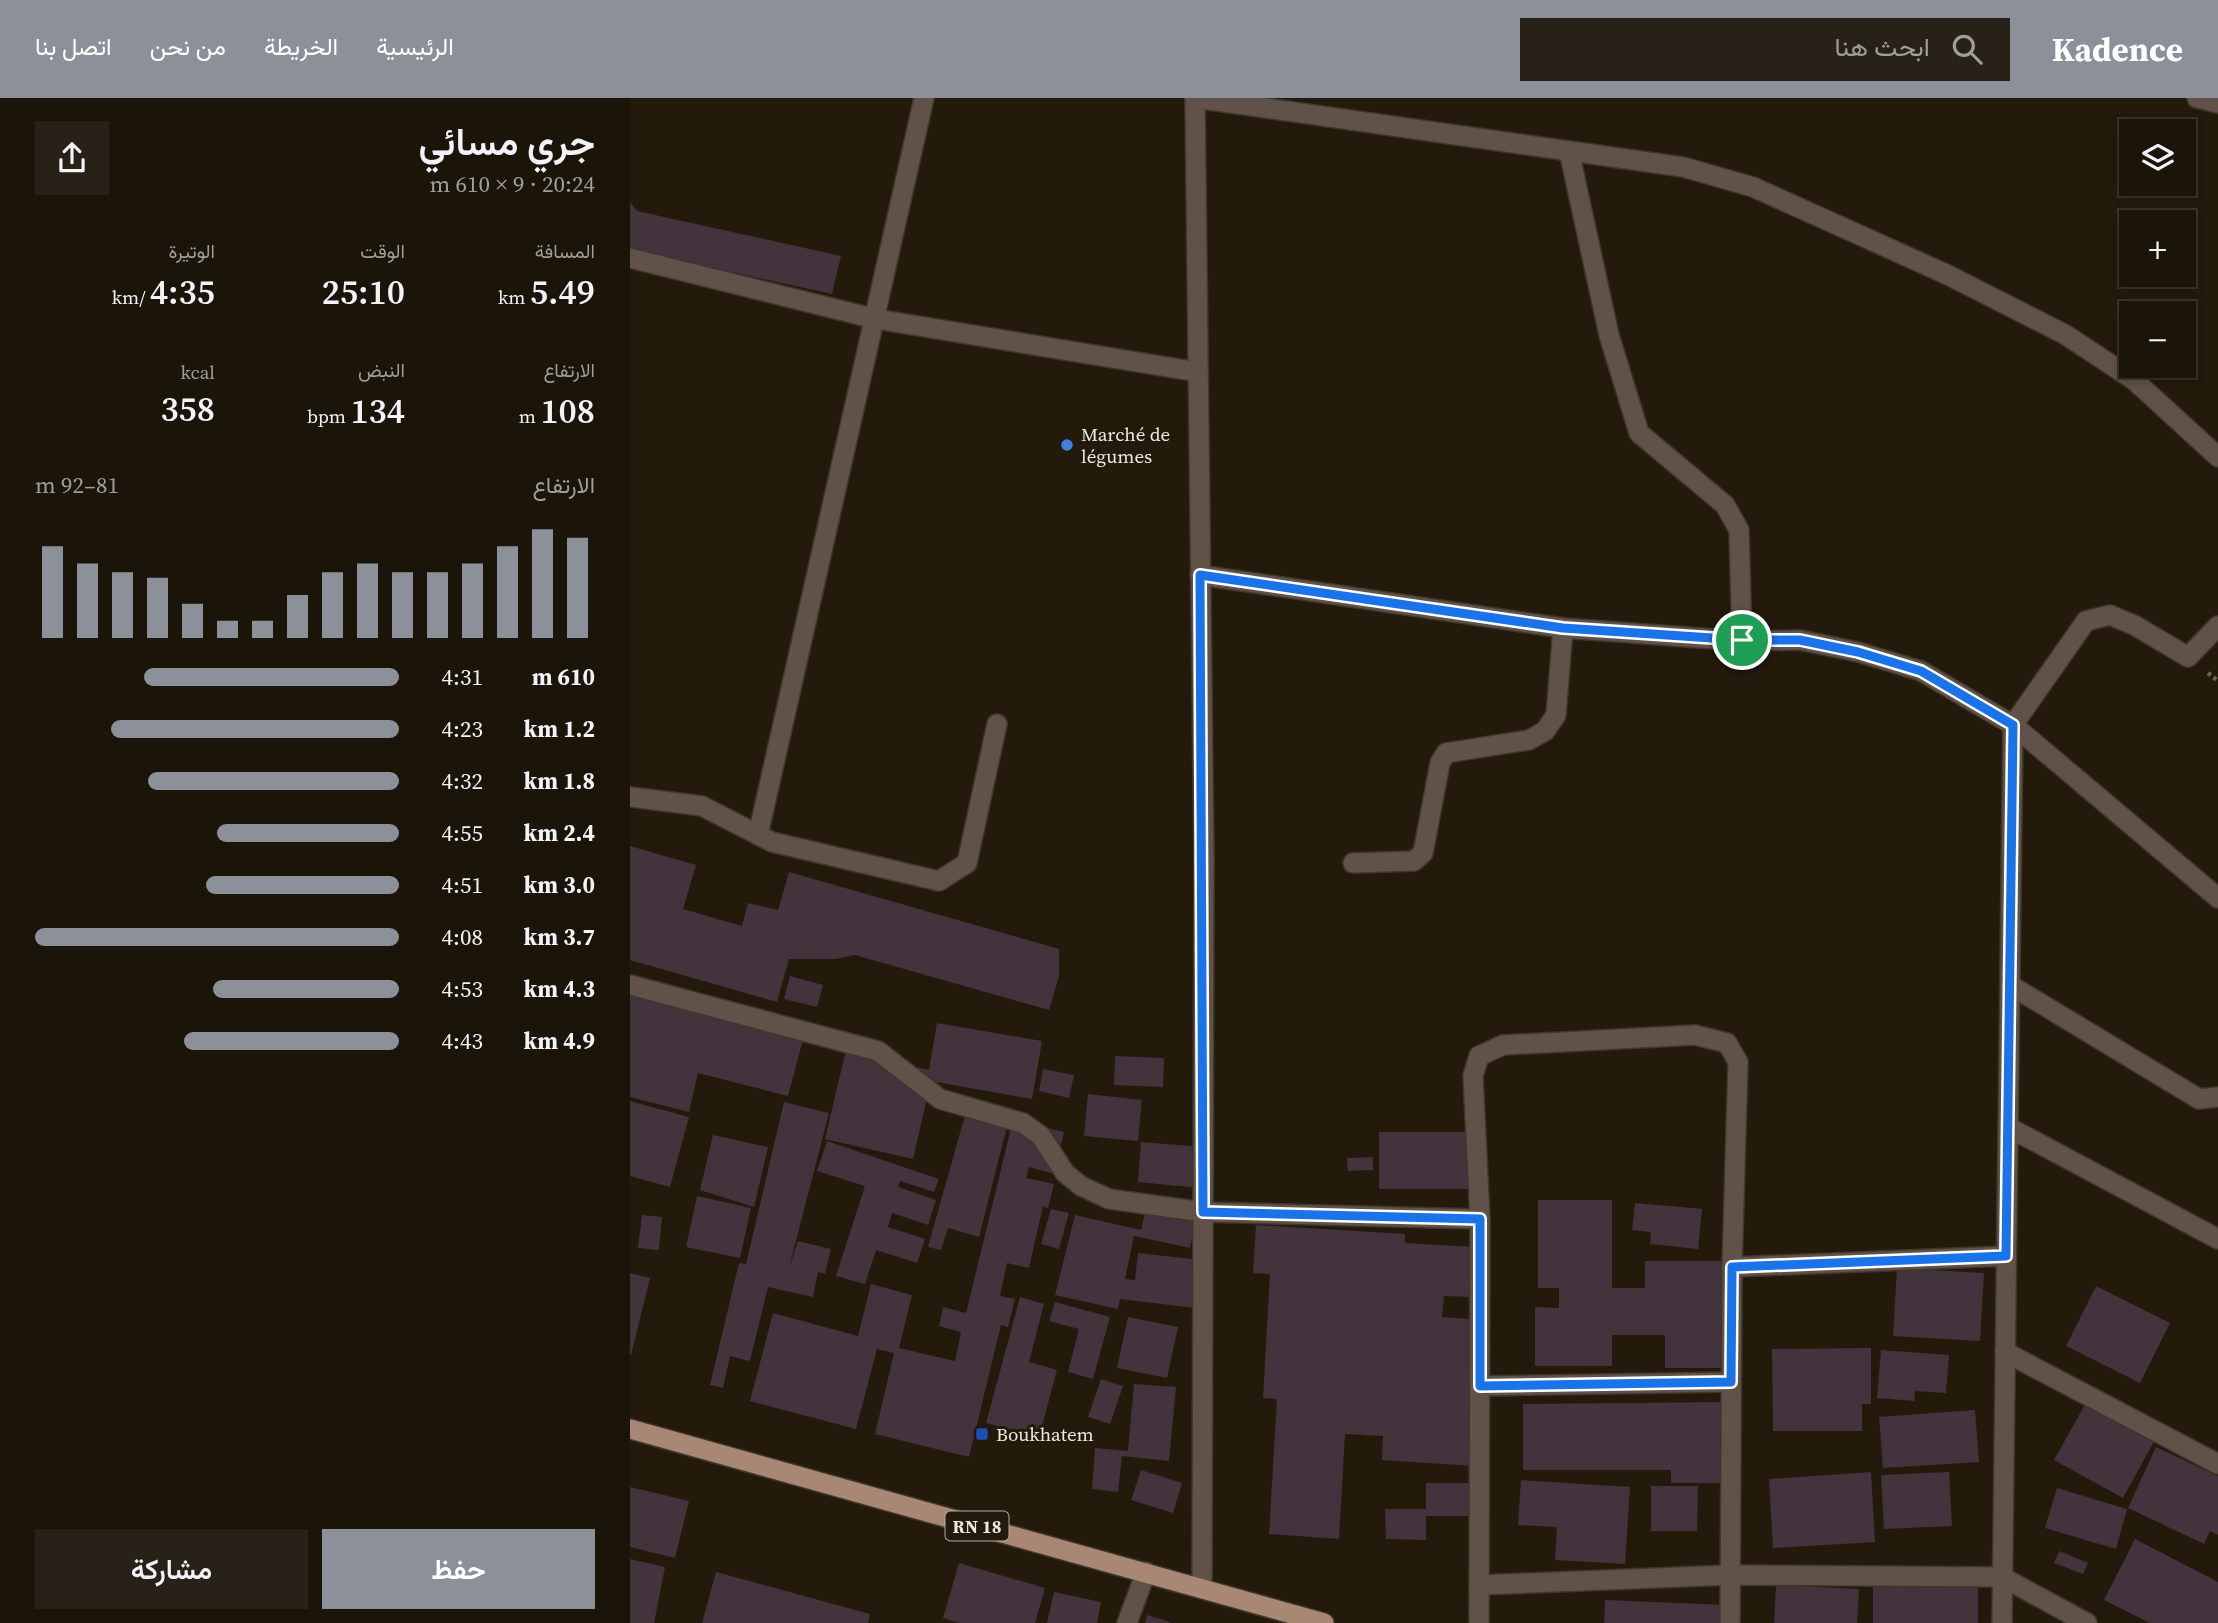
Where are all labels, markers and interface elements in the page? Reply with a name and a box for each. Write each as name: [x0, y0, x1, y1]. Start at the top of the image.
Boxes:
search box: [1520, 18, 2010, 81]
text: Kadence: [2052, 27, 2183, 72]
text: ابحث هنا: [1835, 29, 1930, 65]
text: اتصل بنا: [35, 30, 112, 63]
text: من نحن: [150, 30, 226, 63]
text: الخريطة: [264, 30, 338, 63]
text: الرئيسية: [376, 30, 454, 63]
icon: search: [1948, 30, 1986, 68]
text: جري مسائي: [419, 116, 595, 168]
map controls: [2119, 119, 2196, 378]
button: layers: [2119, 119, 2196, 196]
button: share: [35, 121, 109, 195]
text: 20:24 · 9 × 610 m: [429, 168, 595, 200]
button: +: [2119, 210, 2196, 287]
text: الوتيرة: [169, 238, 215, 264]
text: الوقت: [360, 238, 405, 264]
text: المسافة: [535, 238, 595, 264]
text: 4:35: [150, 268, 215, 316]
text: 25:10: [322, 268, 405, 316]
text: 5.49: [530, 268, 595, 316]
text: /km: [112, 284, 150, 310]
text: km: [498, 284, 530, 310]
button: −: [2119, 301, 2196, 378]
text: النبض: [358, 357, 405, 383]
text: الارتفاع: [543, 357, 595, 383]
text: kcal: [180, 359, 215, 385]
text: 358: [160, 385, 215, 433]
text: 134: [350, 387, 405, 435]
text: 108: [540, 387, 595, 435]
text: bpm: [307, 403, 350, 429]
text: m: [519, 403, 540, 429]
place label: Marché de légumes: [1081, 421, 1170, 469]
marker: Marché de légumes: [1059, 437, 1075, 453]
text: 81–92 m: [35, 469, 119, 501]
text: الارتفاع: [533, 469, 595, 501]
pin: [1712, 610, 1772, 670]
icon: arrive: [1723, 621, 1761, 659]
text: 4:31: [442, 661, 483, 693]
text: 610 m: [532, 661, 595, 693]
text: 4:23: [442, 713, 483, 745]
text: 1.2 km: [524, 713, 595, 745]
text: 4:32: [442, 765, 483, 797]
text: 1.8 km: [524, 765, 595, 797]
text: 4:55: [442, 817, 483, 849]
text: 2.4 km: [524, 817, 595, 849]
text: 4:51: [442, 869, 483, 901]
text: 3.0 km: [524, 869, 595, 901]
text: 4:08: [442, 921, 483, 953]
text: 3.7 km: [524, 921, 595, 953]
text: 4:53: [442, 973, 483, 1005]
text: 4.3 km: [524, 973, 595, 1005]
text: 4:43: [442, 1025, 483, 1057]
text: 4.9 km: [524, 1025, 595, 1057]
place label: Boukhatem: [996, 1421, 1094, 1447]
marker: Boukhatem: [974, 1426, 990, 1442]
road number: RN 18: [946, 1512, 1008, 1540]
button: مشاركة: [35, 1529, 308, 1609]
button: حفظ: [322, 1529, 595, 1609]

